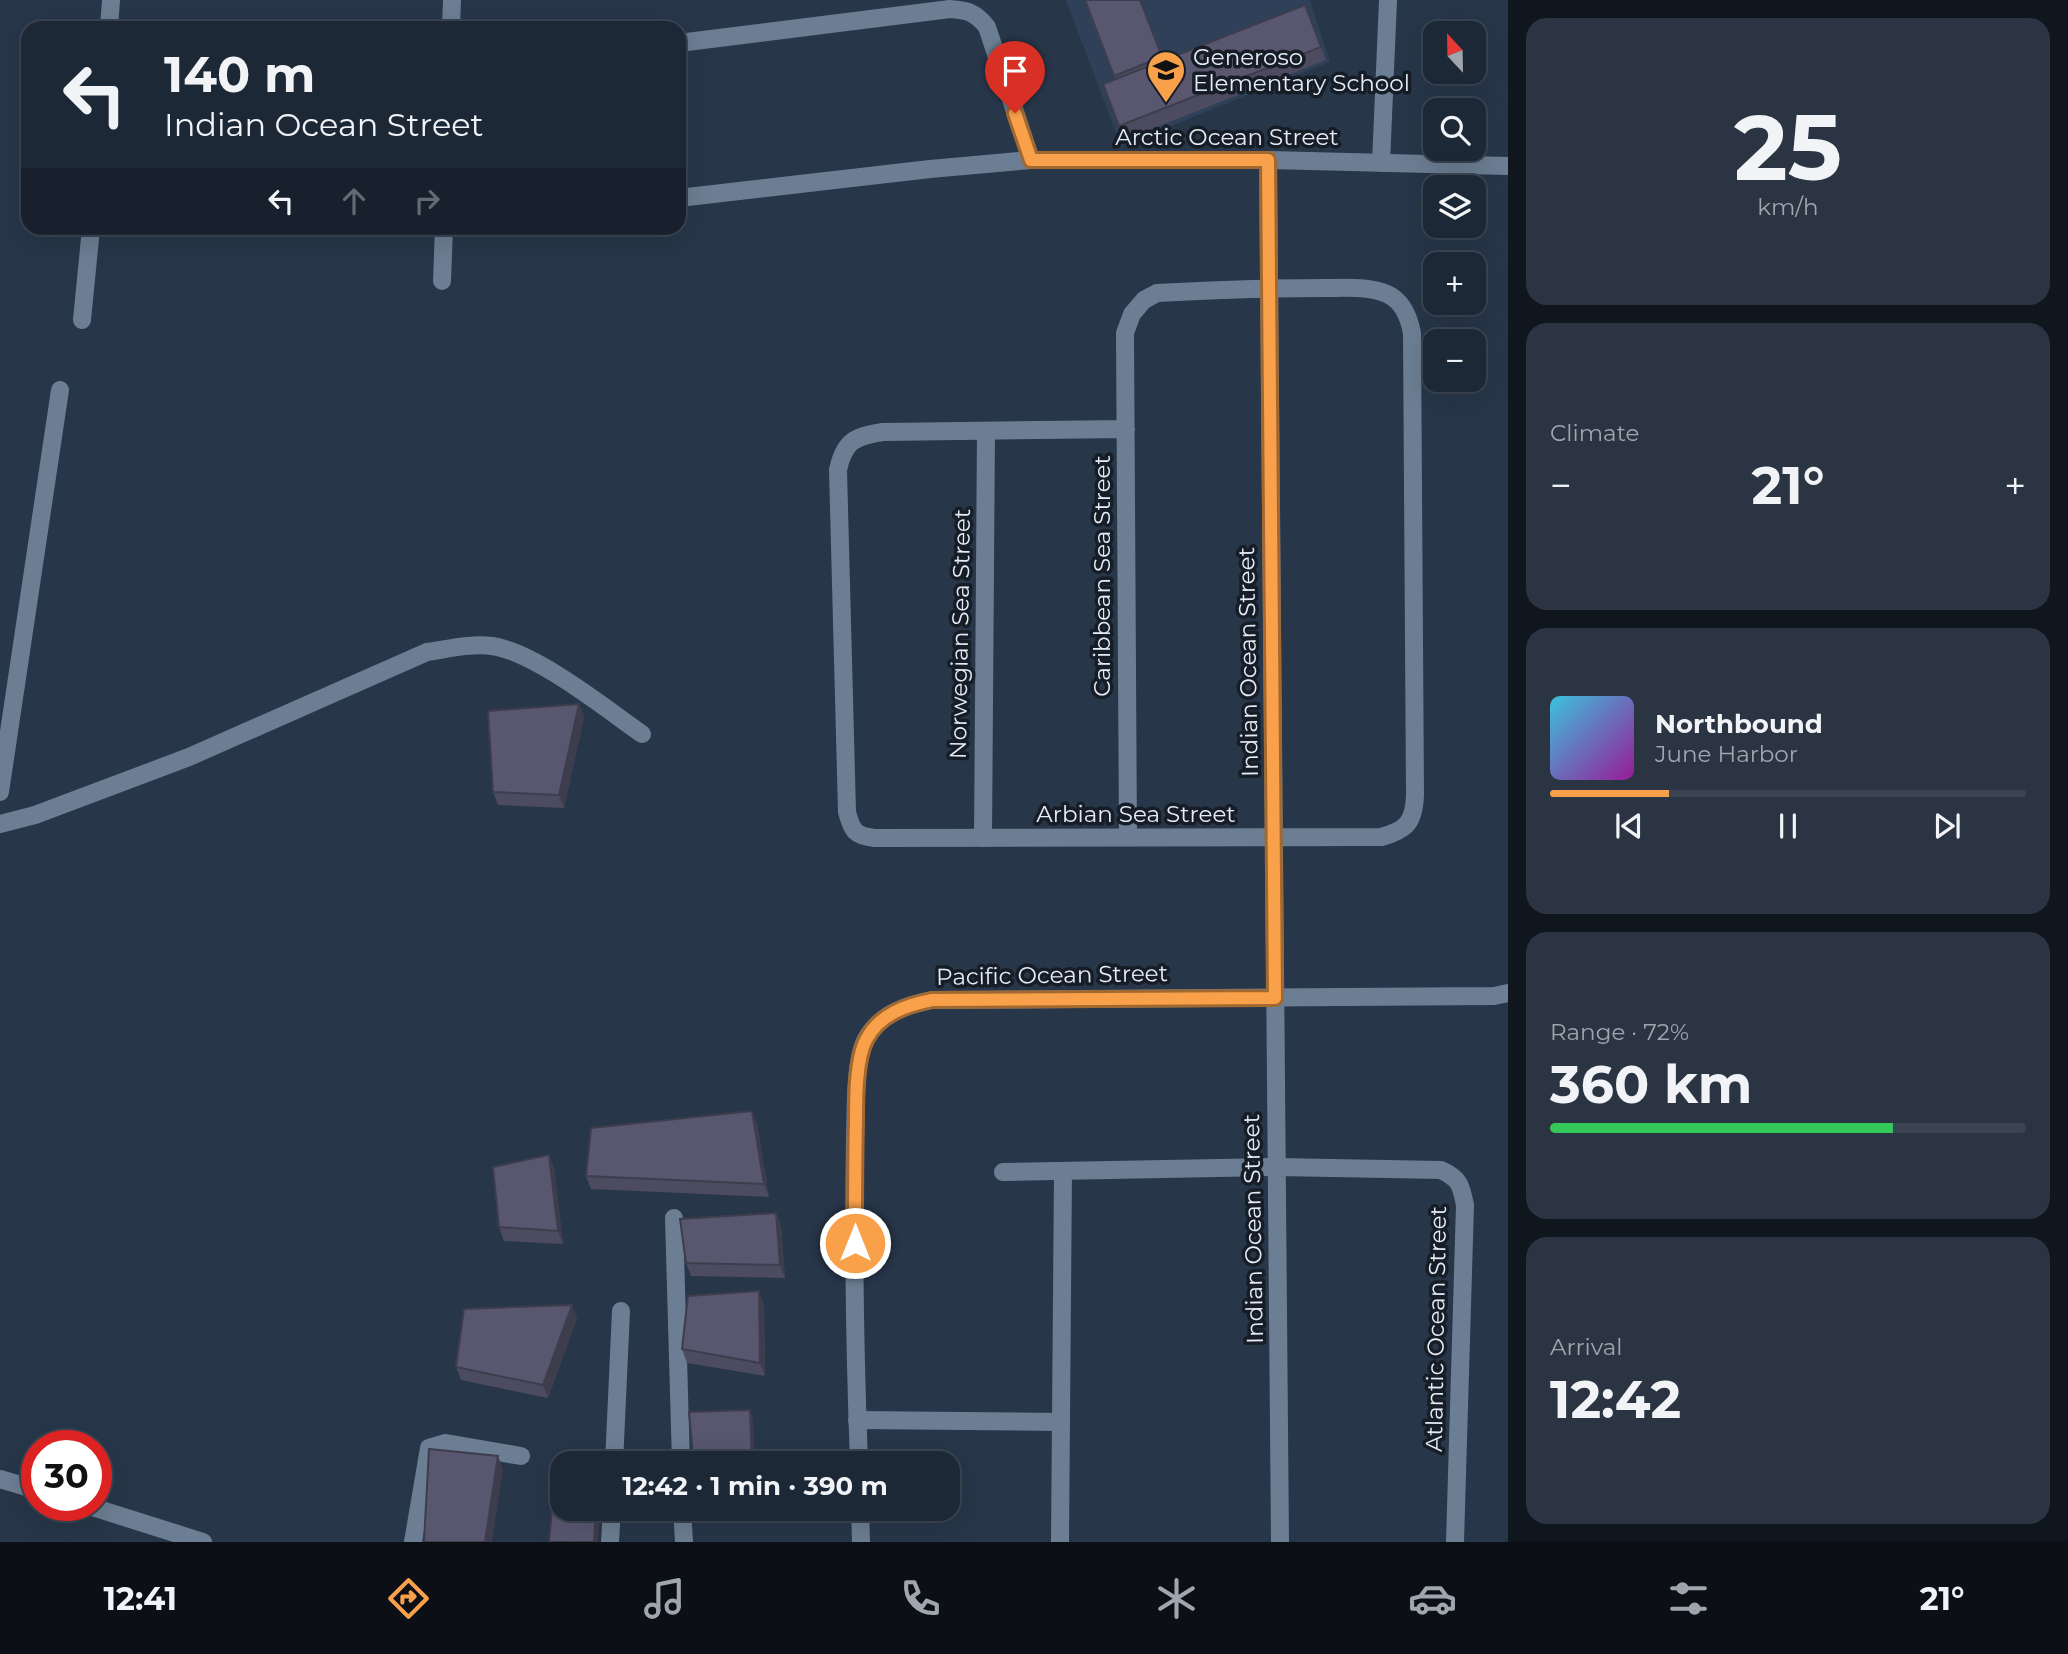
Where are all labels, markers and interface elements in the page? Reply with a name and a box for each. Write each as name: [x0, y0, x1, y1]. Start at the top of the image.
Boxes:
north arrow: [1423, 21, 1486, 84]
map controls: [1423, 21, 1486, 392]
pin: [985, 41, 1045, 113]
place label: Generoso Elementary School: [1193, 43, 1410, 97]
text: 140 m: [164, 45, 316, 104]
icon: left: [49, 49, 140, 140]
school or university icon: Generoso Elementary School: [1145, 49, 1187, 104]
icon: arrive: [996, 52, 1034, 90]
text: 25: [1734, 92, 1842, 203]
button: search: [1423, 98, 1486, 161]
text: Indian Ocean Street: [164, 105, 484, 144]
street label: Arctic Ocean Street: [1115, 123, 1339, 151]
button: layers: [1423, 175, 1486, 238]
icon: left: [262, 182, 300, 220]
icon: ahead: [335, 182, 373, 220]
icon: right: [408, 182, 446, 220]
text: km/h: [1757, 193, 1819, 221]
button: +: [1423, 252, 1486, 315]
button: −: [1423, 329, 1486, 392]
text: Climate: [1550, 419, 1639, 447]
text: 21°: [1752, 454, 1824, 517]
street label: Caribbean Sea Street: [1088, 455, 1116, 697]
text: −: [1550, 462, 1572, 509]
text: +: [2004, 462, 2026, 509]
street label: Norwegian Sea Street: [944, 509, 976, 759]
street label: Indian Ocean Street: [1232, 547, 1264, 777]
text: Northbound: [1655, 708, 1823, 740]
text: June Harbor: [1655, 740, 1798, 768]
street label: Arbian Sea Street: [1036, 800, 1236, 828]
icon: previous: [1610, 807, 1648, 845]
icon: pause: [1769, 807, 1807, 845]
icon: next: [1928, 807, 1966, 845]
street label: Pacific Ocean Street: [936, 959, 1168, 991]
text: Range · 72%: [1550, 1018, 1689, 1046]
text: 360 km: [1550, 1053, 1752, 1116]
street label: Indian Ocean Street: [1237, 1114, 1269, 1344]
position arrow: [818, 1206, 892, 1280]
street label: Atlantic Ocean Street: [1420, 1206, 1452, 1452]
text: Arrival: [1550, 1333, 1623, 1361]
text: 12:42: [1550, 1368, 1681, 1431]
speed limit sign: 30: [21, 1430, 112, 1521]
text: 12:42 · 1 min · 390 m: [622, 1470, 888, 1502]
icon: directions: [384, 1574, 433, 1623]
icon: music: [640, 1574, 689, 1623]
icon: phone: [896, 1574, 945, 1623]
icon: climate: [1152, 1574, 1201, 1623]
icon: car: [1408, 1574, 1457, 1623]
icon: filters: [1664, 1574, 1713, 1623]
text: 12:41: [103, 1579, 177, 1618]
text: 21°: [1920, 1579, 1964, 1618]

